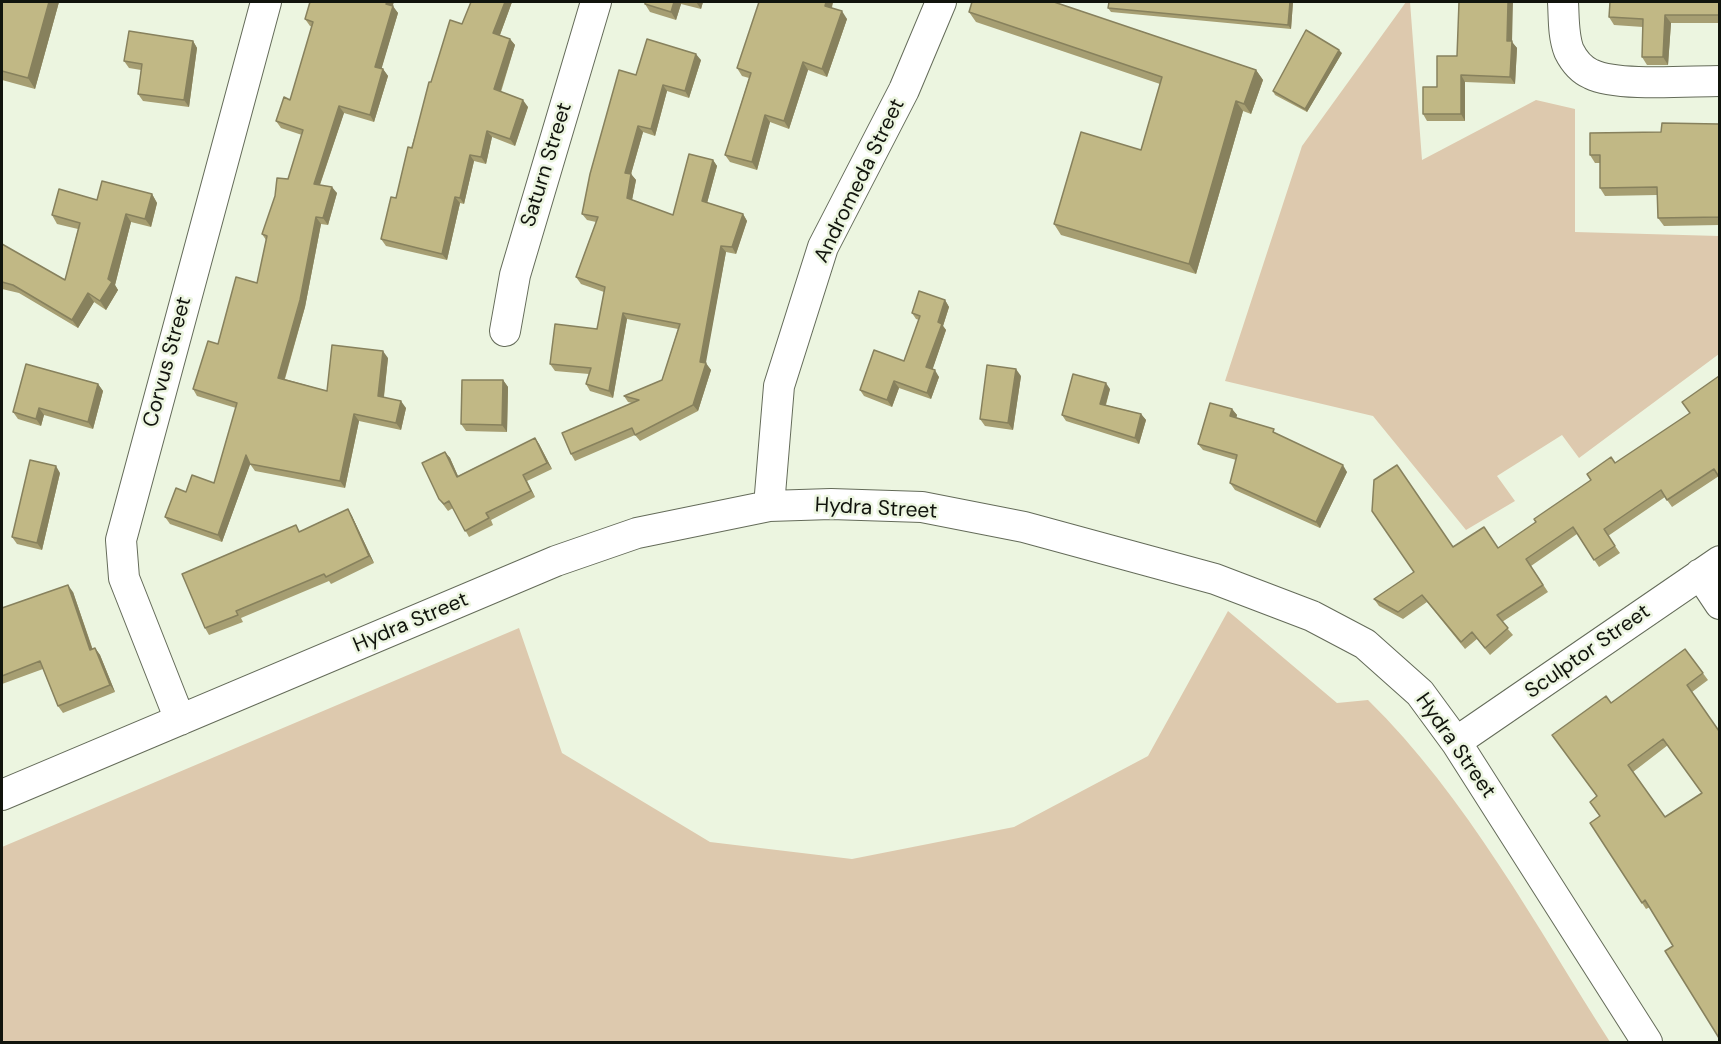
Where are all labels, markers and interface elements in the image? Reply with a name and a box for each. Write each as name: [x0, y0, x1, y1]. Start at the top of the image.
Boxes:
street label: Andromeda Street: [809, 95, 911, 267]
street label: Saturn Street: [516, 100, 578, 230]
street label: Corvus Street: [138, 294, 198, 430]
street label: Hydra Street: [814, 493, 938, 525]
street label: Hydra Street: [350, 587, 472, 659]
street label: Sculptor Street: [1521, 600, 1655, 704]
street label: Hydra Street: [1410, 689, 1500, 803]

